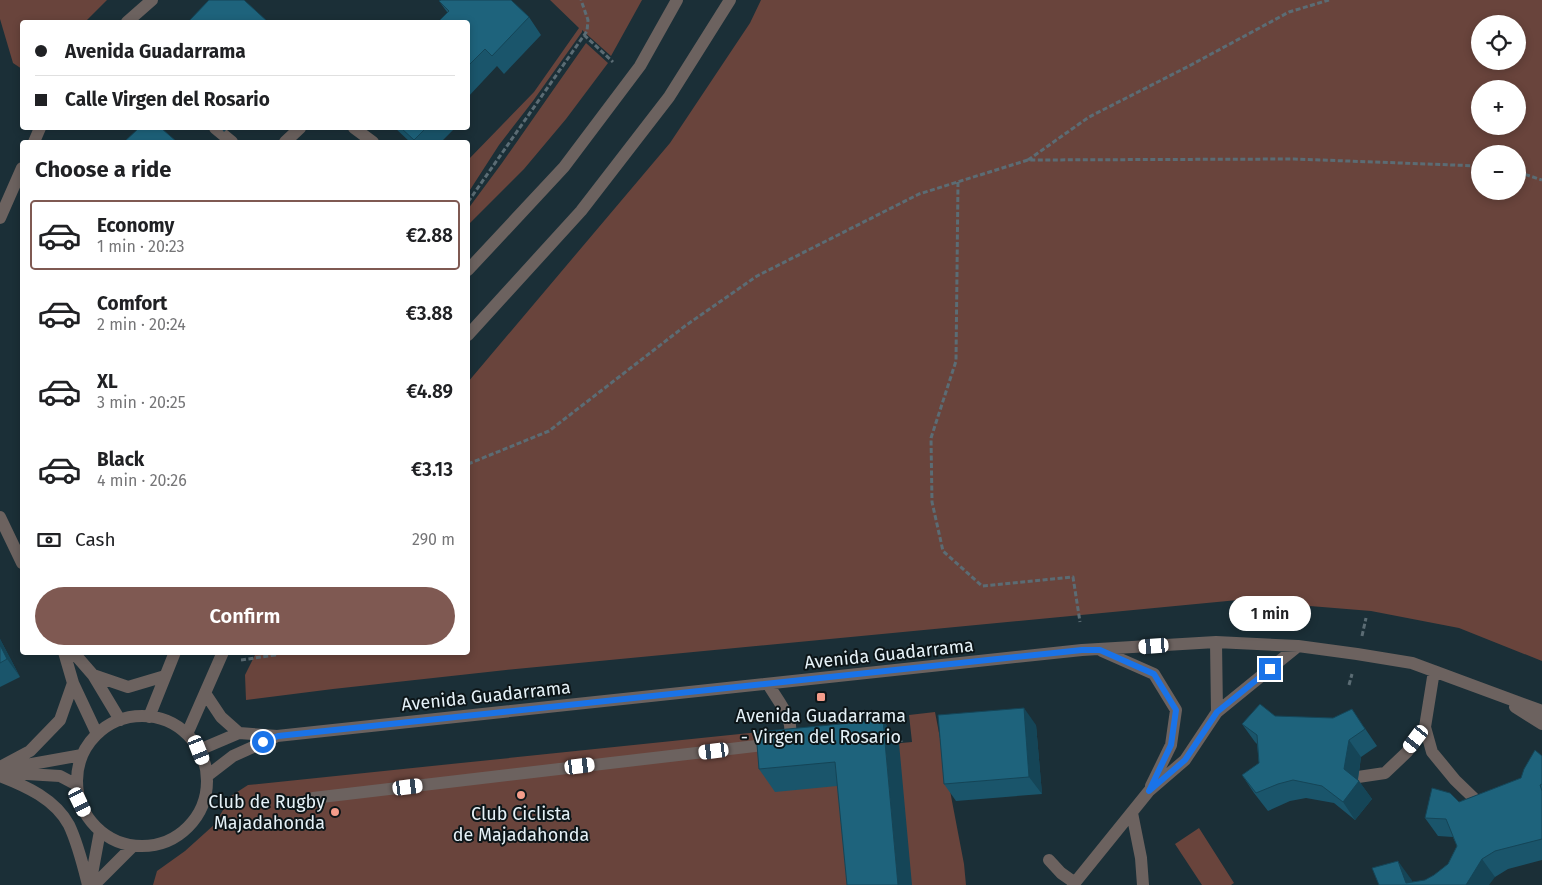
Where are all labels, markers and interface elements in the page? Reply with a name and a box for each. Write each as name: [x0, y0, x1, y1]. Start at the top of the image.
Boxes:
map controls: [1471, 15, 1526, 200]
button: locate: [1471, 15, 1526, 70]
text: Avenida Guadarrama: [65, 40, 246, 63]
button: +: [1471, 80, 1526, 135]
text: Calle Virgen del Rosario: [65, 88, 270, 111]
button: −: [1471, 145, 1526, 200]
text: Choose a ride: [35, 156, 171, 183]
icon: car: [37, 213, 82, 258]
text: Economy: [97, 214, 174, 237]
text: €2.88: [406, 224, 453, 247]
text: 1 min · 20:23: [97, 237, 185, 256]
icon: car: [37, 291, 82, 336]
text: Comfort: [97, 292, 167, 315]
text: €3.88: [406, 302, 453, 325]
text: 2 min · 20:24: [97, 315, 186, 334]
icon: car: [37, 369, 82, 414]
text: XL: [97, 370, 118, 393]
text: €4.89: [406, 380, 453, 403]
text: 3 min · 20:25: [97, 393, 186, 412]
icon: car: [37, 447, 82, 492]
text: Black: [97, 448, 144, 471]
text: €3.13: [411, 458, 453, 481]
text: 4 min · 20:26: [97, 471, 187, 490]
icon: cash: [35, 526, 63, 554]
text: Cash: [75, 528, 116, 551]
text: 290 m: [412, 530, 455, 549]
button: Confirm: [35, 587, 455, 645]
callout: 1 min: [1229, 596, 1311, 632]
text: 1 min: [1251, 604, 1289, 623]
street label: Avenida Guadarrama: [803, 634, 975, 674]
car: [1138, 637, 1169, 655]
route end: [1259, 658, 1281, 680]
street label: Avenida Guadarrama: [400, 676, 572, 716]
marker: Avenida Guadarrama - Virgen del Rosario: [815, 691, 827, 703]
place label: Avenida Guadarrama - Virgen del Rosario: [736, 705, 906, 748]
car: [1400, 723, 1431, 755]
route start: [252, 731, 274, 753]
car: [186, 733, 211, 767]
car: [698, 742, 729, 760]
car: [564, 757, 595, 775]
car: [392, 778, 423, 796]
car: [66, 785, 93, 819]
marker: Club Ciclista de Majadahonda: [515, 789, 527, 801]
place label: Club de Rugby Majadahonda: [208, 791, 325, 834]
place label: Club Ciclista de Majadahonda: [453, 803, 589, 846]
marker: Club de Rugby Majadahonda: [329, 806, 341, 818]

